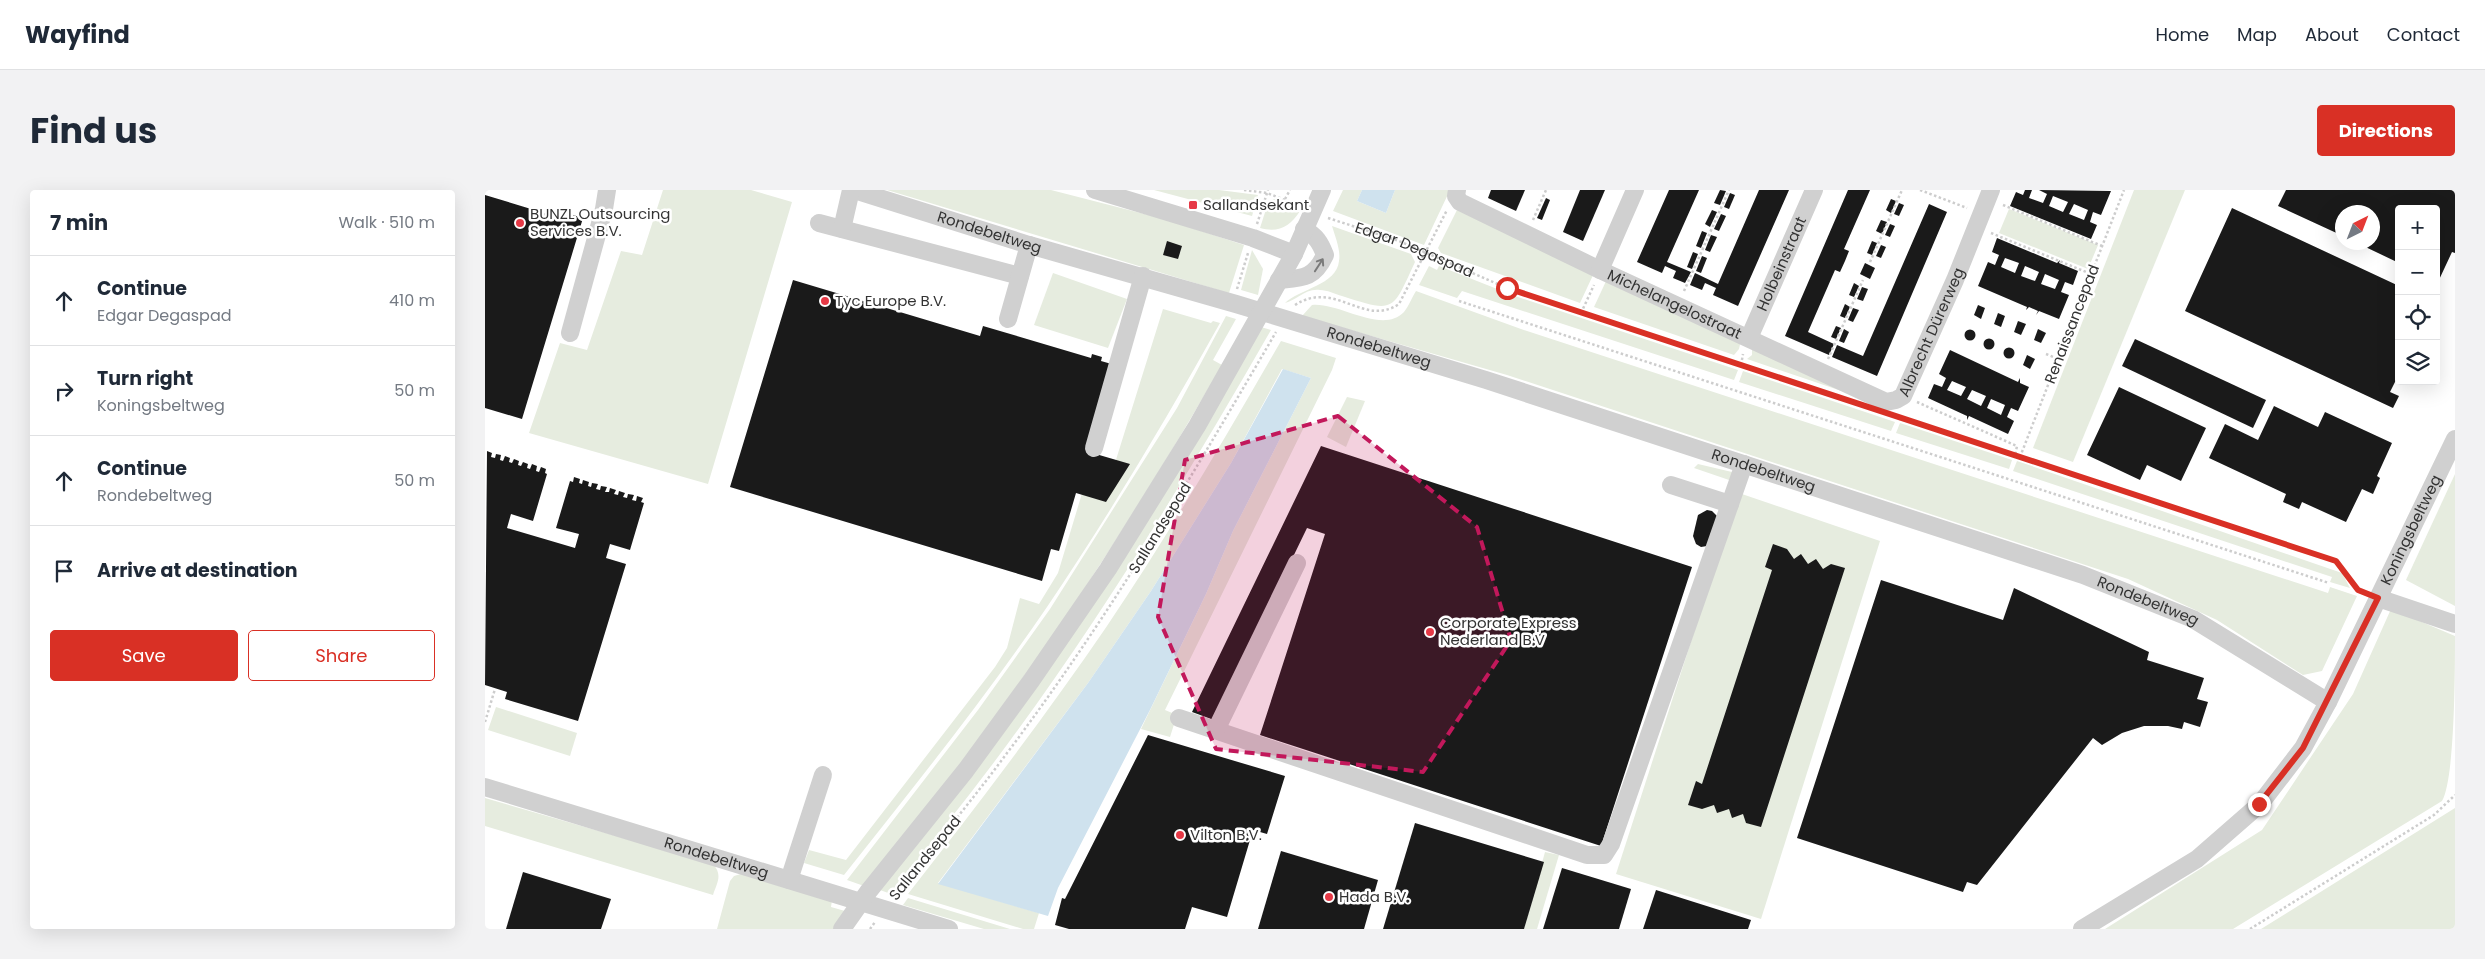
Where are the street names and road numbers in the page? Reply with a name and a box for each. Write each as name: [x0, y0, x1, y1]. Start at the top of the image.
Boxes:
street label: Rondebeltweg: [935, 206, 1044, 258]
street label: Holbeinstraat: [1751, 213, 1811, 314]
street label: Edgar Degaspad: [1352, 216, 1477, 282]
street label: Renaissancepad: [2039, 261, 2104, 386]
street label: Michelangelostraat: [1604, 264, 1745, 344]
street label: Albrecht Dürerweg: [1893, 264, 1969, 400]
street label: Rondebeltweg: [1324, 321, 1434, 373]
street label: Rondebeltweg: [1709, 443, 1818, 497]
street label: Koningsbeltweg: [2375, 471, 2446, 588]
street label: Sallandsepad: [1123, 478, 1196, 577]
street label: Rondebeltweg: [2094, 571, 2204, 630]
street label: Sallandsepad: [884, 811, 965, 905]
street label: Rondebeltweg: [662, 831, 771, 883]

